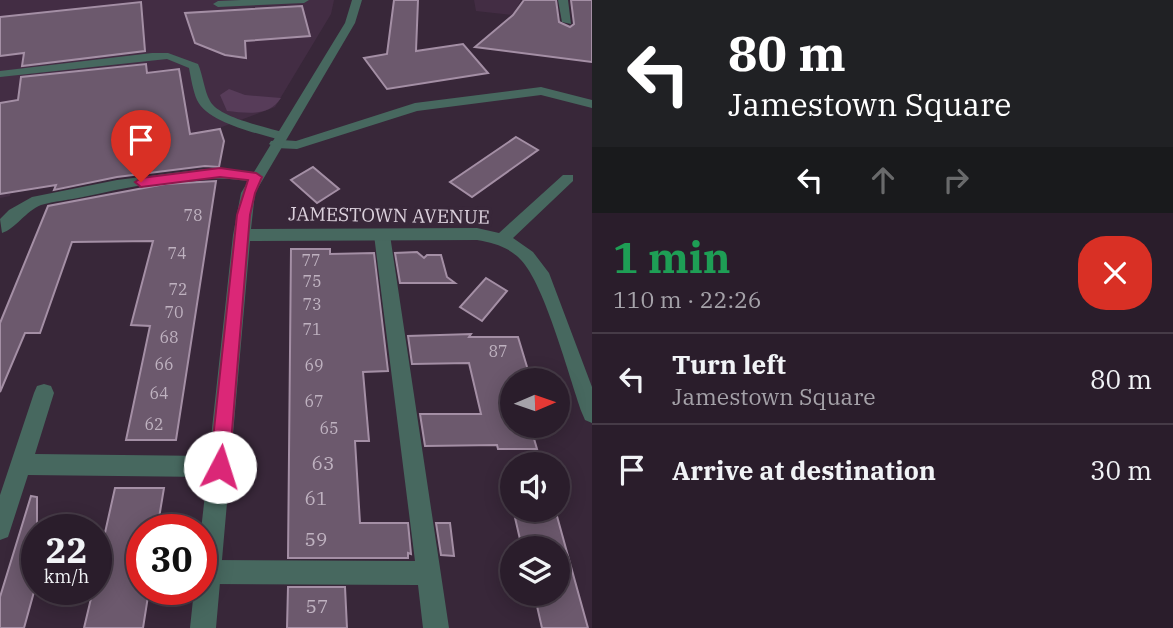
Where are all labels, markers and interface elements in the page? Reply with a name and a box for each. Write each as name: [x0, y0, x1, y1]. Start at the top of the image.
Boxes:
text: 80 m: [728, 21, 846, 84]
icon: left: [613, 28, 704, 119]
text: Jamestown Square: [728, 83, 1011, 125]
pin: [111, 110, 171, 182]
icon: arrive: [122, 121, 160, 159]
icon: left: [791, 161, 829, 199]
icon: ahead: [864, 161, 902, 199]
icon: right: [937, 161, 975, 199]
street label: JAMESTOWN AVENUE: [288, 201, 490, 229]
house number: 78: [183, 205, 203, 225]
text: 1 min: [613, 230, 731, 285]
button: close: [1078, 236, 1152, 310]
house number: 74: [167, 243, 187, 263]
house number: 77: [301, 250, 321, 270]
house number: 75: [302, 271, 322, 291]
house number: 72: [168, 279, 188, 299]
text: 110 m · 22:26: [613, 284, 762, 314]
house number: 73: [302, 294, 322, 314]
house number: 70: [164, 302, 184, 322]
house number: 71: [302, 319, 322, 339]
house number: 68: [159, 327, 179, 347]
house number: 87: [488, 341, 508, 361]
text: Turn left: [672, 347, 786, 381]
house number: 66: [154, 354, 174, 374]
house number: 69: [304, 355, 324, 375]
icon: left: [613, 360, 651, 398]
text: 80 m: [1090, 362, 1152, 396]
north arrow: [500, 368, 570, 438]
map controls: [500, 368, 570, 606]
text: Jamestown Square: [672, 381, 876, 411]
house number: 64: [149, 383, 169, 403]
house number: 67: [304, 391, 324, 411]
house number: 62: [144, 414, 164, 434]
house number: 65: [319, 418, 339, 438]
position arrow: [183, 430, 257, 504]
house number: 63: [312, 451, 334, 475]
icon: arrive: [613, 451, 651, 489]
button: sound: [500, 452, 570, 522]
text: Arrive at destination: [672, 453, 936, 487]
text: 30 m: [1090, 453, 1152, 487]
house number: 61: [305, 486, 327, 510]
speed limit sign: 30: [126, 514, 217, 605]
text: 22: [45, 527, 88, 573]
house number: 59: [305, 527, 327, 551]
button: layers: [500, 536, 570, 606]
text: km/h: [44, 565, 89, 588]
house number: 57: [306, 594, 328, 618]

